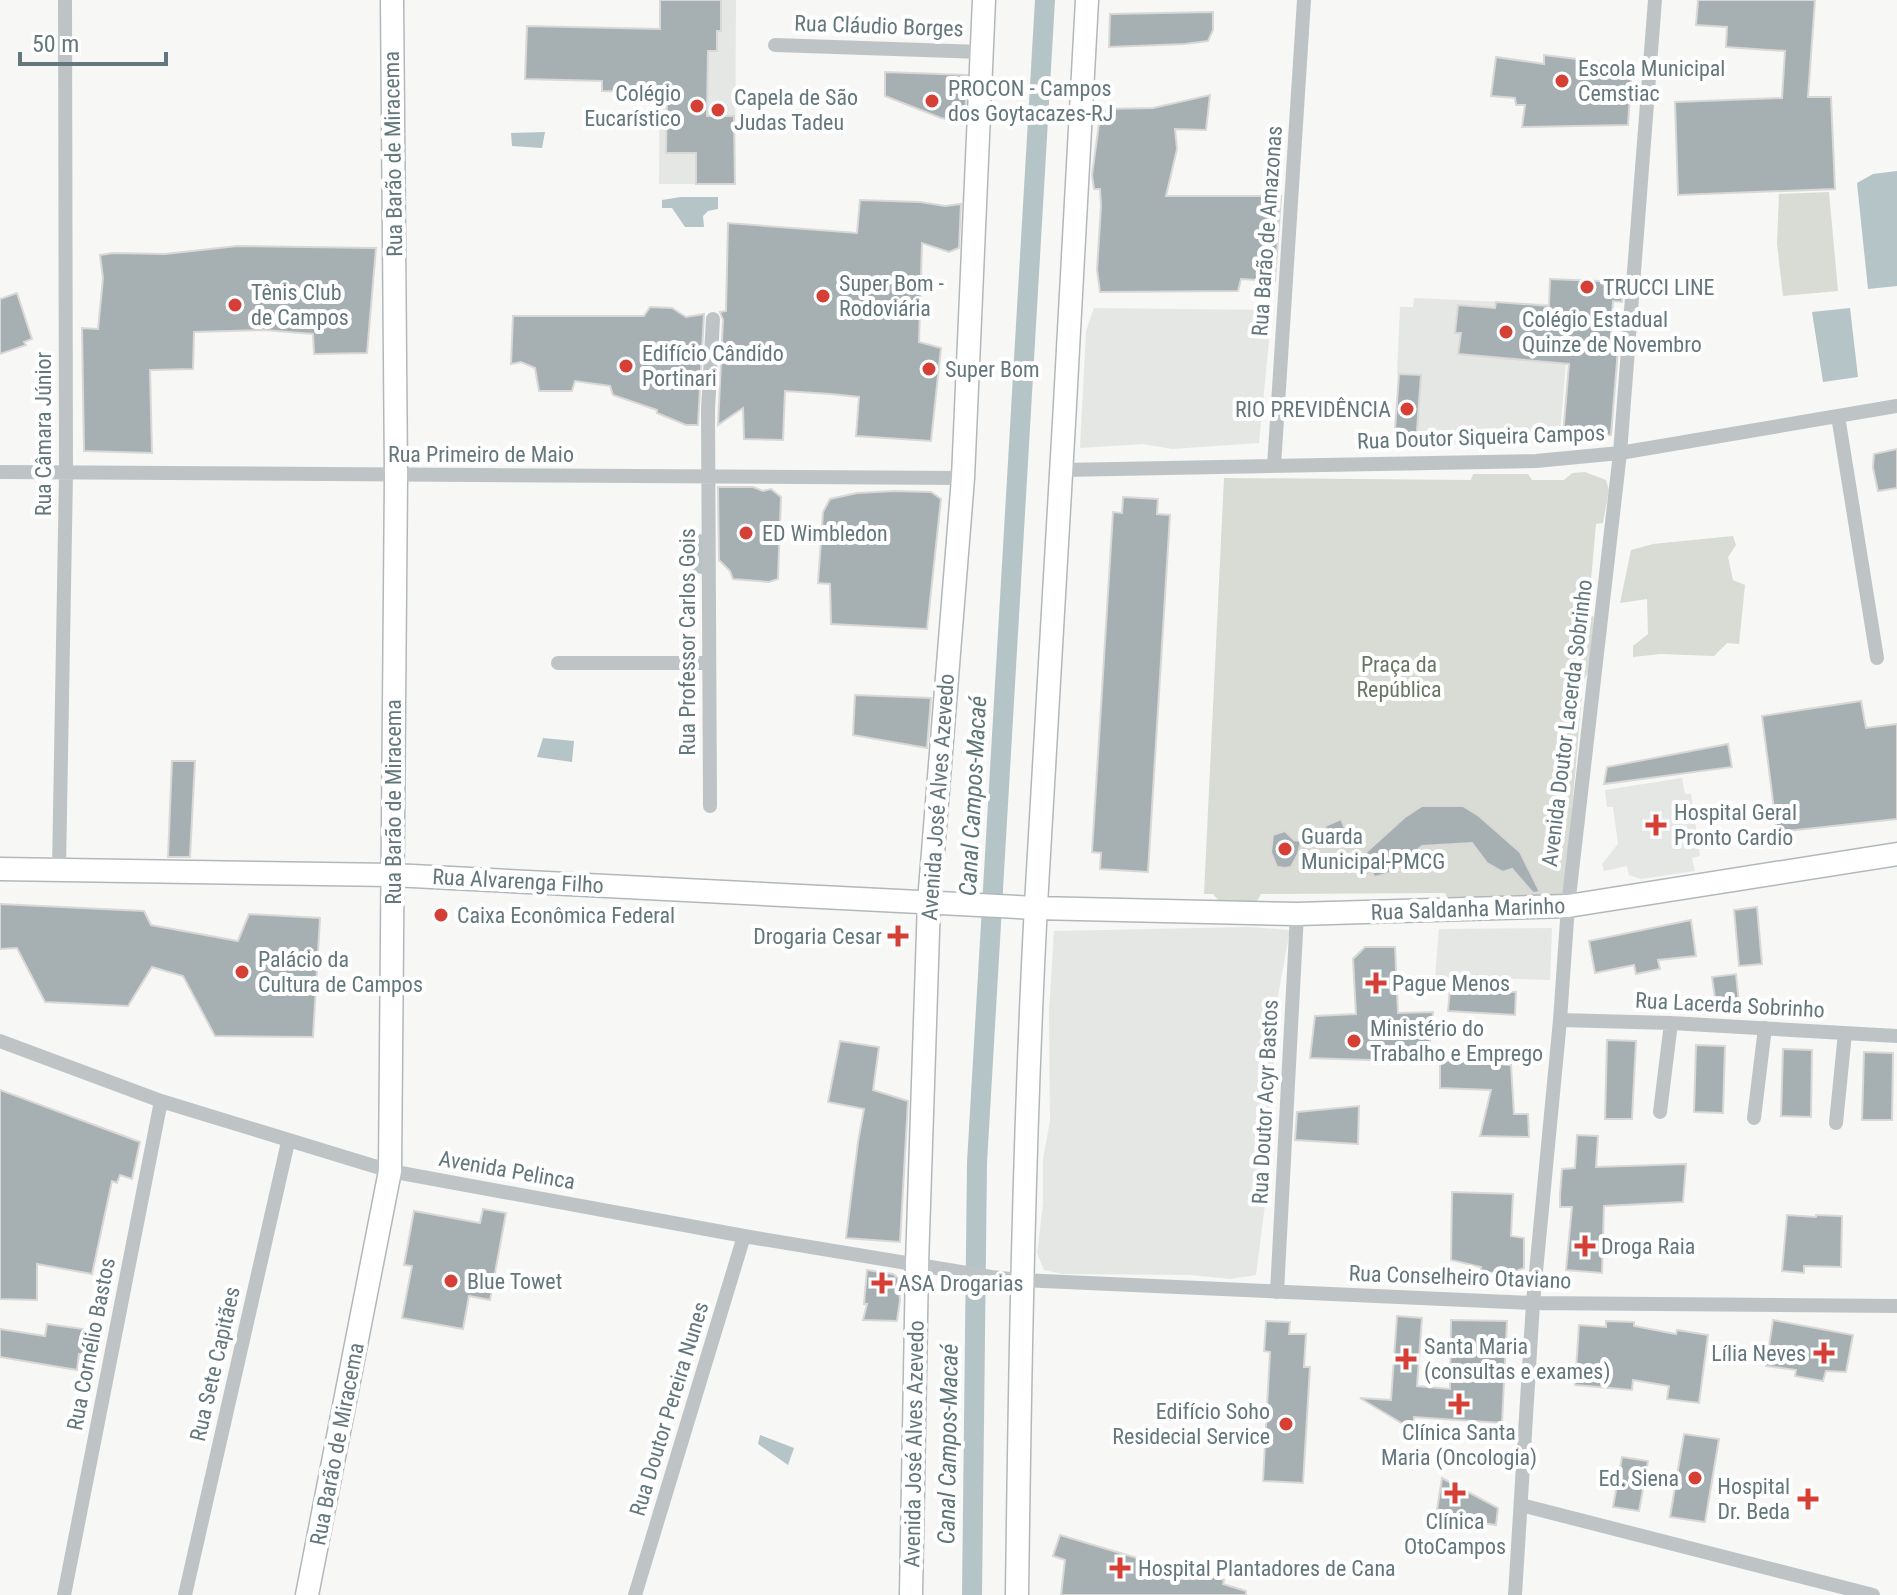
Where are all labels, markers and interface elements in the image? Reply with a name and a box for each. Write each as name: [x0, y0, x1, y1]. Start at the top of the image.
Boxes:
street label: Rua Cláudio Borges: [794, 11, 964, 41]
scale bar: [20, 16, 166, 66]
text: 50 m: [32, 30, 79, 58]
street label: Rua Barão de Miracema: [379, 51, 407, 257]
place label: Escola Municipal Cemstiac: [1578, 56, 1725, 106]
marker: Escola Municipal Cemstiac: [1553, 72, 1571, 90]
place label: PROCON - Campos dos Goytacazes-RJ: [948, 76, 1113, 126]
place label: Colégio Eucarístico: [584, 81, 681, 131]
place label: Capela de São Judas Tadeu: [734, 85, 858, 135]
marker: PROCON - Campos dos Goytacazes-RJ: [923, 92, 941, 110]
marker: Colégio Eucarístico: [688, 97, 706, 115]
marker: Capela de São Judas Tadeu: [709, 101, 727, 119]
street label: Rua Barão de Amazonas: [1247, 125, 1287, 337]
place label: Super Bom - Rodoviária: [839, 271, 944, 321]
place label: TRUCCI LINE: [1603, 275, 1715, 300]
marker: TRUCCI LINE: [1578, 278, 1596, 296]
place label: Tênis Club de Campos: [251, 280, 349, 330]
marker: Super Bom - Rodoviária: [814, 287, 832, 305]
marker: Tênis Club de Campos: [226, 296, 244, 314]
place label: Colégio Estadual Quinze de Novembro: [1522, 307, 1702, 357]
marker: Colégio Estadual Quinze de Novembro: [1497, 323, 1515, 341]
place label: Edifício Cândido Portinari: [642, 341, 784, 391]
street label: Rua Câmara Júnior: [31, 351, 56, 516]
marker: Edifício Cândido Portinari: [617, 357, 635, 375]
place label: Super Bom: [945, 357, 1040, 382]
marker: Super Bom: [920, 360, 938, 378]
place label: RIO PREVIDÊNCIA: [1235, 397, 1391, 422]
marker: RIO PREVIDÊNCIA: [1398, 400, 1416, 418]
street label: Rua Doutor Siqueira Campos: [1357, 420, 1605, 454]
street label: Rua Primeiro de Maio: [388, 442, 574, 467]
place label: ED Wimbledon: [762, 521, 888, 546]
marker: ED Wimbledon: [737, 524, 755, 542]
street label: Rua Professor Carlos Gois: [675, 528, 700, 756]
street label: Avenida Doutor Lacerda Sobrinho: [1537, 578, 1597, 868]
park label: Praça da República: [1356, 652, 1442, 702]
street label: Avenida José Alves Azevedo: [917, 673, 959, 921]
water label: Canal Campos-Macaé: [954, 695, 992, 897]
street label: Rua Barão de Miracema: [381, 699, 406, 905]
place label: Hospital Geral Pronto Cardio: [1674, 800, 1797, 850]
marker: Hospital Geral Pronto Cardio: [1645, 814, 1667, 836]
place label: Guarda Municipal-PMCG: [1301, 824, 1445, 874]
marker: Guarda Municipal-PMCG: [1276, 840, 1294, 858]
street label: Rua Alvarenga Filho: [432, 864, 604, 898]
street label: Rua Saldanha Marinho: [1370, 893, 1566, 925]
place label: Caixa Econômica Federal: [457, 903, 675, 928]
marker: Caixa Econômica Federal: [432, 906, 450, 924]
place label: Drogaria Cesar: [753, 924, 882, 949]
marker: Drogaria Cesar: [889, 927, 907, 945]
place label: Palácio da Cultura de Campos: [258, 947, 423, 997]
marker: Palácio da Cultura de Campos: [233, 963, 251, 981]
place label: Pague Menos: [1392, 971, 1510, 996]
marker: Pague Menos: [1367, 974, 1385, 992]
street label: Rua Lacerda Sobrinho: [1635, 988, 1825, 1022]
street label: Rua Doutor Acyr Bastos: [1247, 999, 1283, 1205]
place label: Ministério do Trabalho e Emprego: [1370, 1016, 1543, 1066]
marker: Ministério do Trabalho e Emprego: [1345, 1032, 1363, 1050]
street label: Avenida Pelinca: [437, 1146, 577, 1194]
place label: Droga Raia: [1601, 1234, 1695, 1259]
marker: Droga Raia: [1576, 1237, 1594, 1255]
street label: Rua Cornélio Bastos: [62, 1256, 120, 1432]
street label: Rua Conselheiro Otaviano: [1348, 1261, 1572, 1293]
place label: Blue Towet: [467, 1269, 562, 1294]
place label: ASA Drogarias: [898, 1271, 1024, 1296]
marker: Blue Towet: [442, 1272, 460, 1290]
marker: ASA Drogarias: [873, 1274, 891, 1292]
street label: Rua Sete Capitães: [185, 1284, 245, 1444]
street label: Rua Doutor Pereira Nunes: [625, 1299, 713, 1519]
street label: Avenida José Alves Azevedo: [899, 1320, 929, 1568]
place label: Santa Maria (consultas e exames): [1424, 1334, 1610, 1385]
street label: Rua Barão de Miracema: [305, 1341, 369, 1547]
place label: Lília Neves: [1711, 1341, 1806, 1366]
marker: Lília Neves: [1813, 1342, 1835, 1364]
water label: Canal Campos-Macaé: [932, 1343, 964, 1545]
marker: Santa Maria (consultas e exames): [1395, 1348, 1417, 1370]
marker: Clínica Santa Maria (Oncologia): [1448, 1393, 1470, 1415]
place label: Edifício Soho Residecial Service: [1112, 1399, 1270, 1449]
marker: Edifício Soho Residecial Service: [1277, 1415, 1295, 1433]
place label: Clínica Santa Maria (Oncologia): [1381, 1420, 1537, 1471]
place label: Ed. Siena: [1599, 1466, 1679, 1491]
marker: Ed. Siena: [1686, 1469, 1704, 1487]
place label: Hospital Dr. Beda: [1717, 1474, 1790, 1524]
marker: Clínica OtoCampos: [1444, 1482, 1466, 1504]
marker: Hospital Dr. Beda: [1797, 1488, 1819, 1510]
place label: Clínica OtoCampos: [1404, 1509, 1506, 1559]
place label: Hospital Plantadores de Cana: [1138, 1556, 1396, 1581]
marker: Hospital Plantadores de Cana: [1109, 1557, 1131, 1579]

